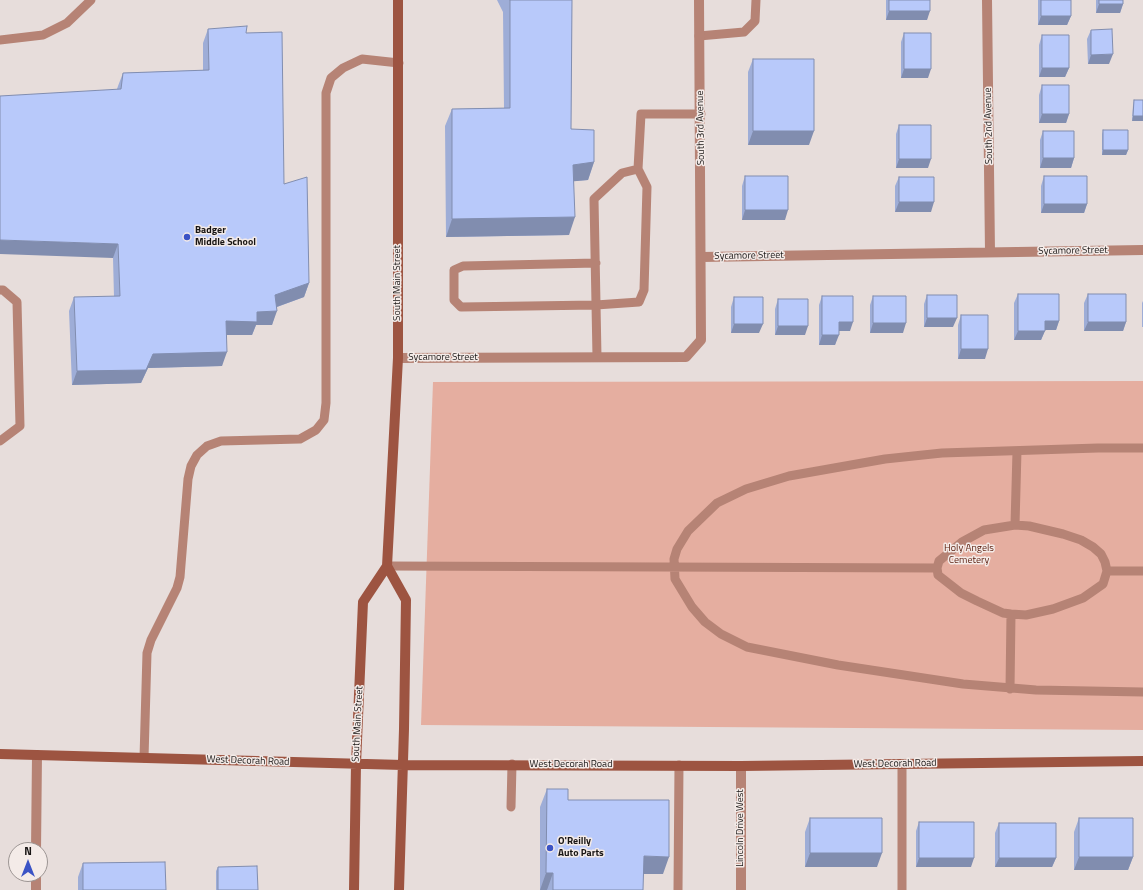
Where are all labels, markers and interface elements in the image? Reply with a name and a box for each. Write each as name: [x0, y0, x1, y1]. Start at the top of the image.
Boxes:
street label: South 2nd Avenue: [982, 87, 996, 165]
street label: South 3rd Avenue: [694, 91, 708, 165]
place label: Badger Middle School: [195, 225, 256, 248]
marker: Badger Middle School: [182, 232, 192, 242]
street label: Sycamore Street: [1038, 244, 1108, 258]
street label: South Main Street: [392, 245, 404, 321]
street label: Sycamore Street: [714, 249, 784, 263]
street label: Sycamore Street: [408, 352, 478, 364]
park label: Holy Angels Cemetery: [944, 543, 994, 566]
street label: South Main Street: [350, 686, 366, 762]
street label: West Decorah Road: [206, 754, 290, 768]
street label: West Decorah Road: [853, 757, 937, 771]
street label: West Decorah Road: [530, 759, 612, 771]
street label: Lincoln Drive West: [735, 789, 747, 867]
place label: O'Reilly Auto Parts: [558, 836, 604, 860]
north arrow: [8, 842, 48, 882]
text: N: [24, 843, 32, 859]
marker: O'Reilly Auto Parts: [545, 843, 555, 853]

